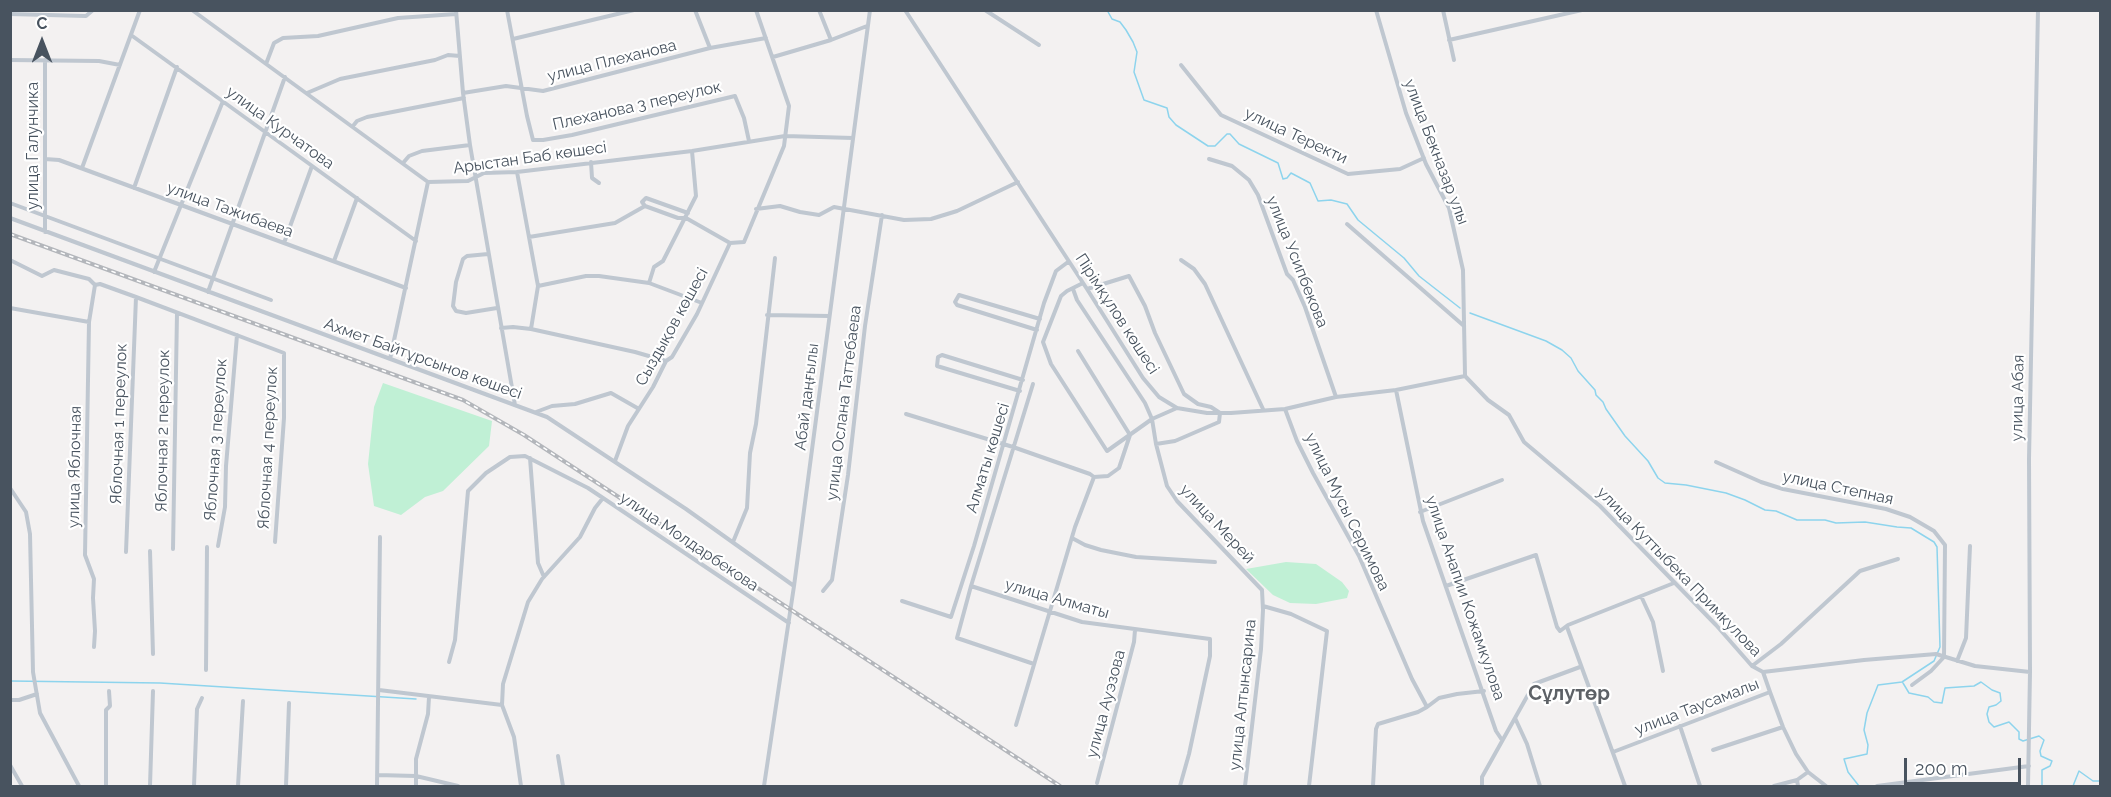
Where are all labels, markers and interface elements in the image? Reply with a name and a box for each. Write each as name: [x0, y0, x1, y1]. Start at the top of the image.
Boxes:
north arrow: [12, 12, 72, 72]
text: С: [37, 14, 47, 33]
street label: улица Плеханова: [546, 36, 678, 86]
street label: Плеханова 3 переулок: [551, 77, 723, 135]
street label: улица Бекназар улы: [1399, 77, 1473, 227]
street label: улица Галунчика: [23, 82, 43, 210]
street label: улица Курчатова: [222, 82, 338, 174]
street label: улица Теректи: [1241, 104, 1351, 168]
street label: Арыстан Баб көшесі: [452, 138, 608, 178]
street label: улица Тажибаева: [164, 178, 296, 242]
street label: улица Усипбекова: [1262, 193, 1332, 331]
street label: Пірімқұлов көшесі: [1071, 250, 1163, 378]
street label: Сыздықов көшесі: [632, 265, 712, 389]
street label: улица Ослана Таттебаева: [822, 304, 866, 502]
street label: Ахмет Байтұрсынов көшесі: [321, 314, 525, 404]
street label: Абай даңғылы: [791, 342, 823, 452]
street label: Яблочная 1 переулок: [107, 343, 131, 505]
street label: Яблочная 2 переулок: [152, 349, 174, 513]
street label: улица Абая: [2008, 355, 2028, 441]
street label: Яблочная 3 переулок: [201, 358, 231, 522]
street label: Яблочная 4 переулок: [254, 366, 282, 530]
street label: Алматы көшесі: [962, 401, 1014, 515]
street label: улица Яблочная: [64, 406, 86, 528]
street label: улица Мусы Серимова: [1300, 430, 1394, 594]
street label: улица Степная: [1781, 467, 1895, 509]
street label: улица Мерей: [1175, 480, 1259, 568]
street label: улица Куттыбека Примкулова: [1593, 483, 1765, 661]
street label: улица Молдарбекова: [616, 488, 762, 596]
street label: улица Анапии Кожамкулова: [1421, 493, 1509, 703]
street label: улица Алматы: [1003, 575, 1111, 623]
street label: улица Алтынсарина: [1226, 618, 1260, 772]
street label: улица Ауэзова: [1082, 648, 1130, 760]
street label: улица Таусамалы: [1632, 674, 1762, 740]
district label: Сұлутөр: [1528, 682, 1610, 706]
scale bar: [1907, 746, 2024, 784]
text: 200 m: [1915, 758, 1968, 779]

